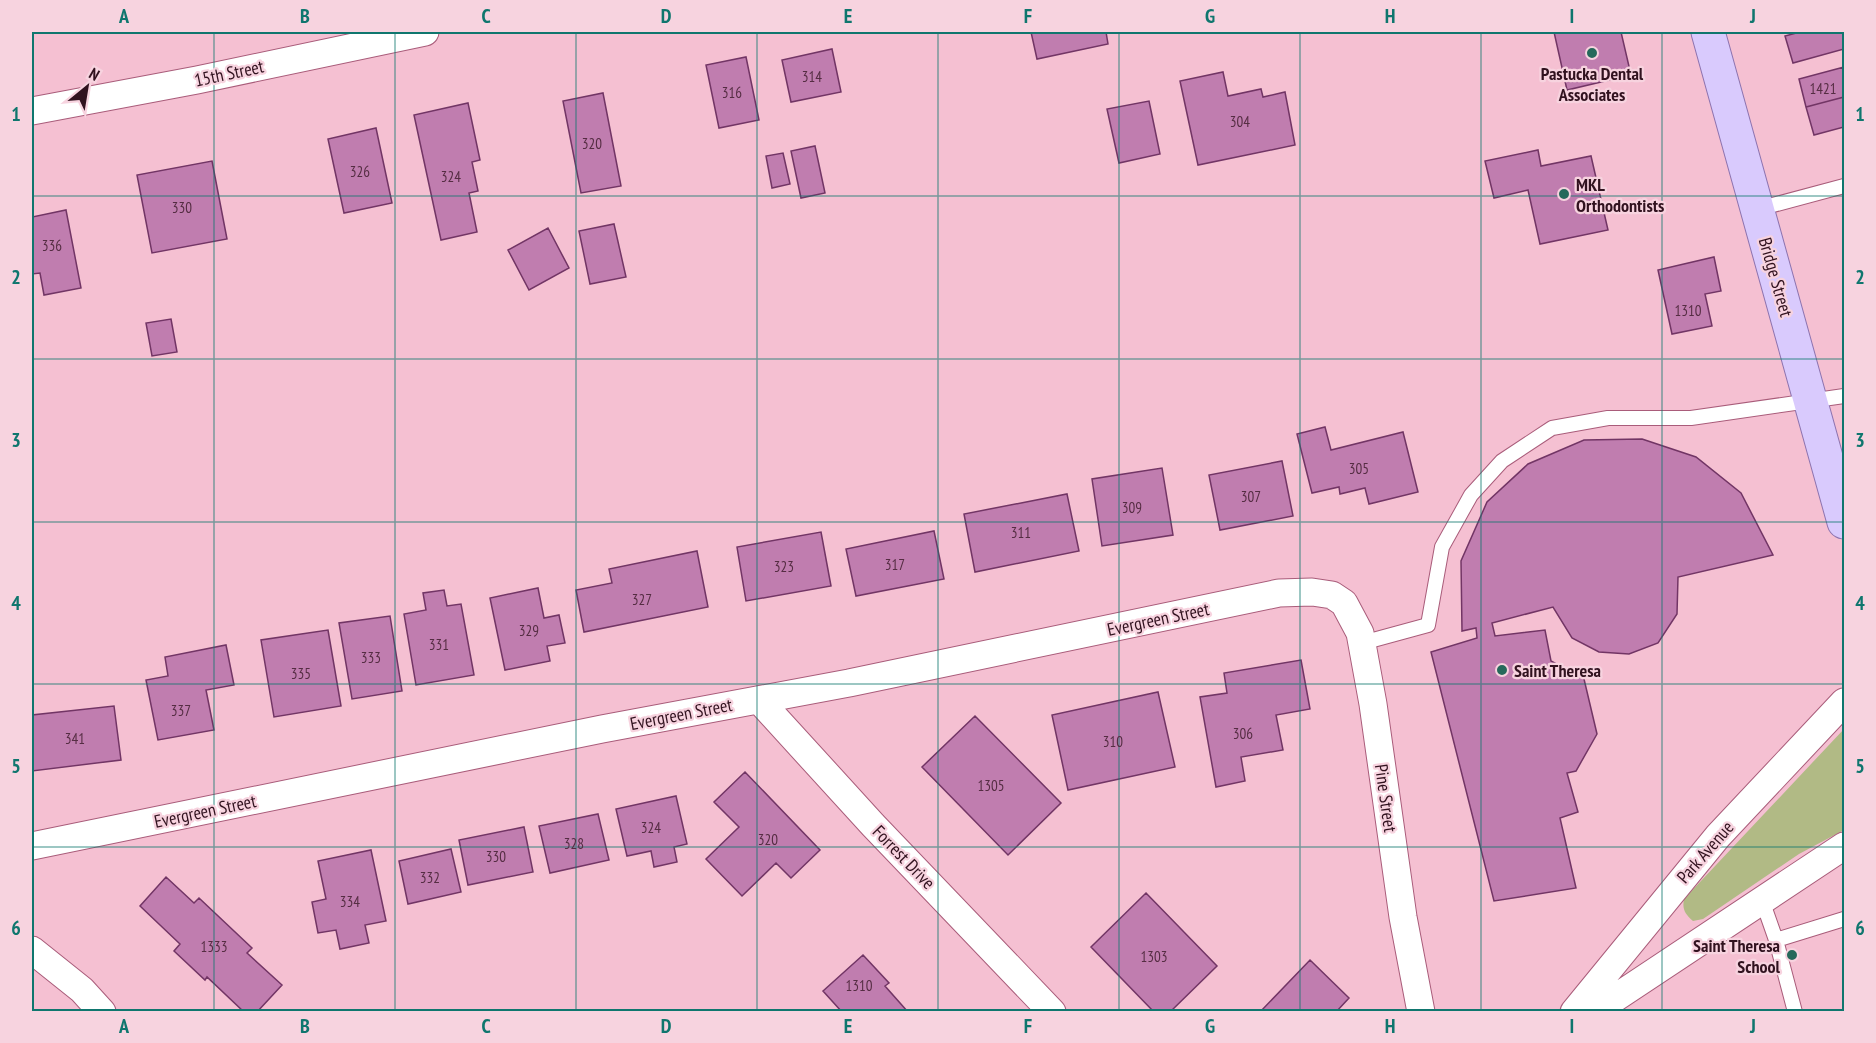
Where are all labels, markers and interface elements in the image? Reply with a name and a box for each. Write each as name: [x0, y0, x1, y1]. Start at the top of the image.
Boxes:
text: A: [118, 3, 130, 29]
text: B: [300, 3, 310, 29]
text: C: [481, 3, 491, 29]
text: D: [661, 3, 672, 29]
text: E: [844, 3, 852, 29]
text: F: [1024, 3, 1032, 29]
text: G: [1205, 3, 1215, 29]
text: H: [1385, 3, 1395, 29]
text: I: [1570, 3, 1574, 29]
text: J: [1749, 3, 1756, 29]
marker: Pastucka Dental Associates: [1585, 46, 1599, 60]
street label: 15th Street: [192, 54, 266, 92]
north arrow: [57, 57, 117, 117]
place label: Pastucka Dental Associates: [1541, 62, 1644, 106]
text: N: [86, 63, 103, 85]
house number: 314: [802, 67, 822, 86]
house number: 1421: [1809, 79, 1837, 98]
house number: 316: [722, 83, 742, 102]
text: 1: [11, 101, 21, 127]
text: 1: [1855, 101, 1865, 127]
house number: 304: [1230, 112, 1250, 131]
house number: 320: [582, 134, 602, 153]
house number: 326: [350, 162, 370, 181]
house number: 324: [441, 167, 461, 186]
place label: MKL Orthodontists: [1576, 173, 1664, 217]
marker: MKL Orthodontists: [1557, 187, 1571, 201]
house number: 330: [172, 198, 192, 217]
street label: Bridge Street: [1754, 235, 1798, 319]
house number: 336: [42, 236, 62, 255]
text: 2: [11, 264, 21, 290]
text: 2: [1855, 264, 1865, 290]
house number: 1310: [1674, 301, 1702, 320]
text: 3: [11, 427, 21, 453]
text: 3: [1855, 427, 1865, 453]
house number: 305: [1349, 459, 1369, 478]
house number: 307: [1241, 487, 1261, 506]
house number: 309: [1122, 498, 1142, 517]
house number: 311: [1011, 523, 1031, 542]
house number: 317: [885, 555, 905, 574]
house number: 323: [774, 557, 794, 576]
text: 4: [11, 590, 21, 616]
house number: 327: [632, 590, 652, 609]
text: 4: [1855, 590, 1865, 616]
street label: Evergreen Street: [1105, 597, 1211, 641]
house number: 329: [519, 621, 539, 640]
house number: 331: [429, 635, 449, 654]
house number: 333: [361, 648, 381, 667]
place label: Saint Theresa: [1514, 659, 1601, 682]
marker: Saint Theresa: [1495, 663, 1509, 677]
house number: 335: [291, 664, 311, 683]
street label: Evergreen Street: [628, 693, 734, 735]
house number: 337: [171, 701, 191, 720]
house number: 306: [1233, 724, 1253, 743]
house number: 341: [65, 729, 85, 748]
house number: 310: [1103, 732, 1123, 751]
text: 5: [11, 753, 21, 779]
text: 5: [1855, 753, 1865, 779]
street label: Pine Street: [1370, 763, 1402, 834]
house number: 1305: [977, 776, 1005, 795]
street label: Evergreen Street: [152, 789, 258, 833]
street label: Park Avenue: [1672, 816, 1738, 888]
house number: 324: [641, 818, 661, 837]
street label: Forrest Drive: [868, 820, 940, 894]
house number: 320: [758, 830, 778, 849]
house number: 328: [564, 834, 584, 853]
house number: 330: [486, 847, 506, 866]
house number: 332: [420, 868, 440, 887]
house number: 334: [340, 892, 360, 911]
text: 6: [11, 915, 21, 941]
text: 6: [1855, 915, 1865, 941]
place label: Saint Theresa School: [1693, 934, 1781, 978]
house number: 1333: [200, 937, 228, 956]
house number: 1303: [1140, 947, 1168, 966]
marker: Saint Theresa School: [1785, 948, 1799, 962]
house number: 1310: [845, 976, 873, 995]
text: A: [118, 1013, 130, 1039]
text: B: [300, 1013, 310, 1039]
text: C: [481, 1013, 491, 1039]
text: D: [661, 1013, 672, 1039]
text: E: [844, 1013, 852, 1039]
text: F: [1024, 1013, 1032, 1039]
text: G: [1205, 1013, 1215, 1039]
text: H: [1385, 1013, 1395, 1039]
text: I: [1570, 1013, 1574, 1039]
text: J: [1749, 1013, 1756, 1039]

